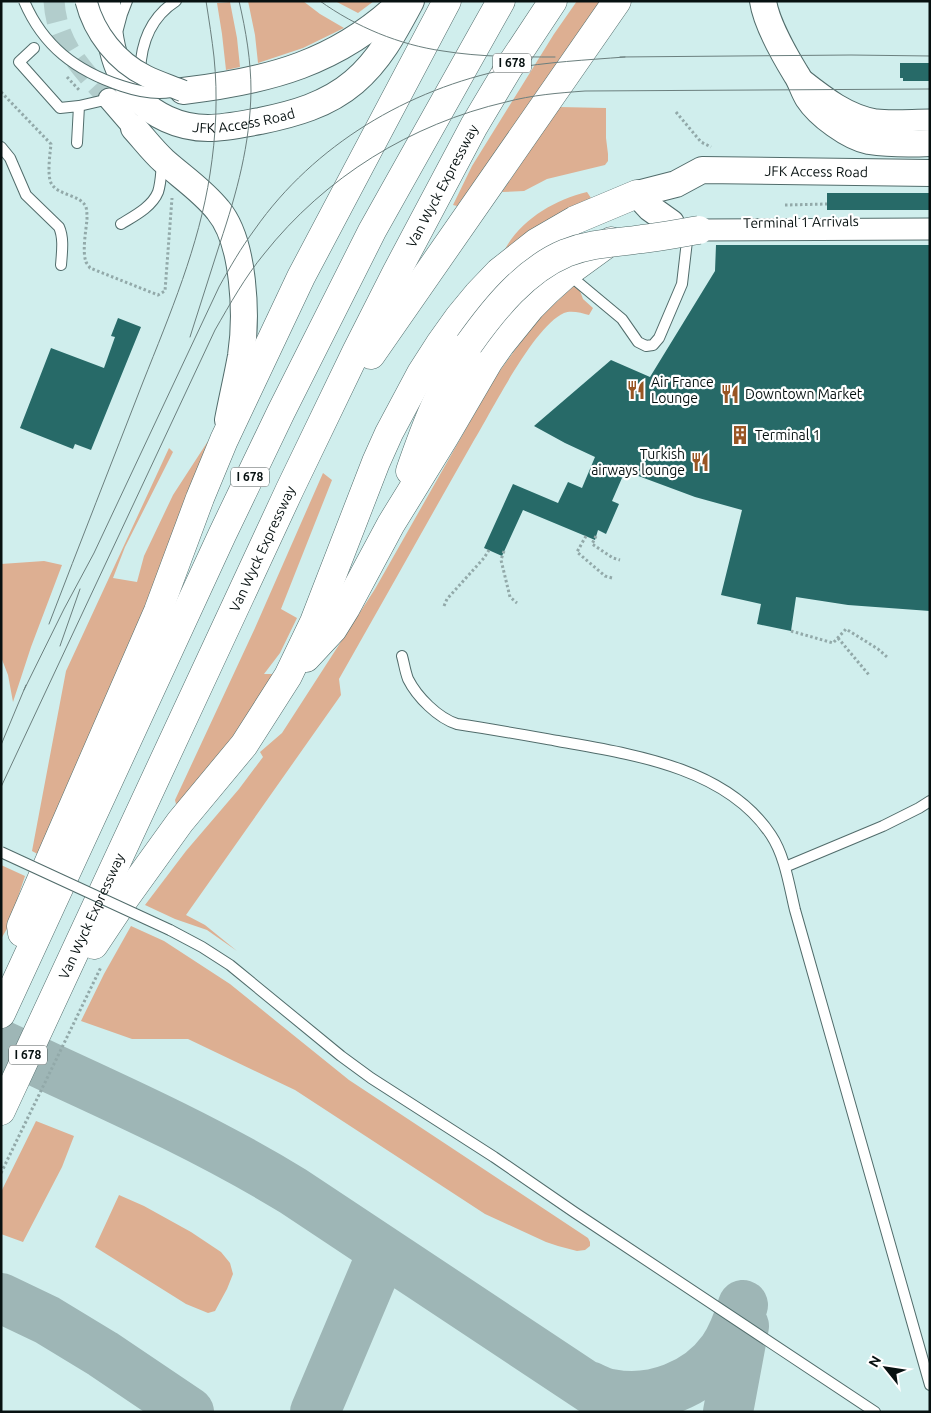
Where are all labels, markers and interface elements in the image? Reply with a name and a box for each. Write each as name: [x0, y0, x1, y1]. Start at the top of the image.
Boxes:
road number: I 678: [493, 54, 531, 72]
street label: JFK Access Road: [192, 105, 297, 136]
street label: Van Wyck Expressway: [403, 122, 481, 250]
street label: JFK Access Road: [764, 163, 868, 180]
street label: Terminal 1 Arrivals: [743, 213, 859, 231]
place label: Air France Lounge: [651, 374, 714, 406]
restaurant icon: Air France Lounge: [625, 379, 647, 401]
restaurant icon: Downtown Market: [719, 383, 741, 405]
place label: Downtown Market: [745, 386, 863, 402]
building icon: Terminal 1: [729, 424, 751, 446]
place label: Terminal 1: [755, 427, 821, 443]
place label: Turkish airways lounge: [591, 446, 685, 478]
restaurant icon: Turkish airways lounge: [689, 451, 711, 473]
road number: I 678: [231, 468, 269, 487]
street label: Van Wyck Expressway: [226, 483, 298, 614]
street label: Van Wyck Expressway: [56, 850, 128, 981]
road number: I 678: [9, 1046, 47, 1064]
north arrow: [861, 1343, 911, 1393]
text: N: [865, 1353, 884, 1370]

